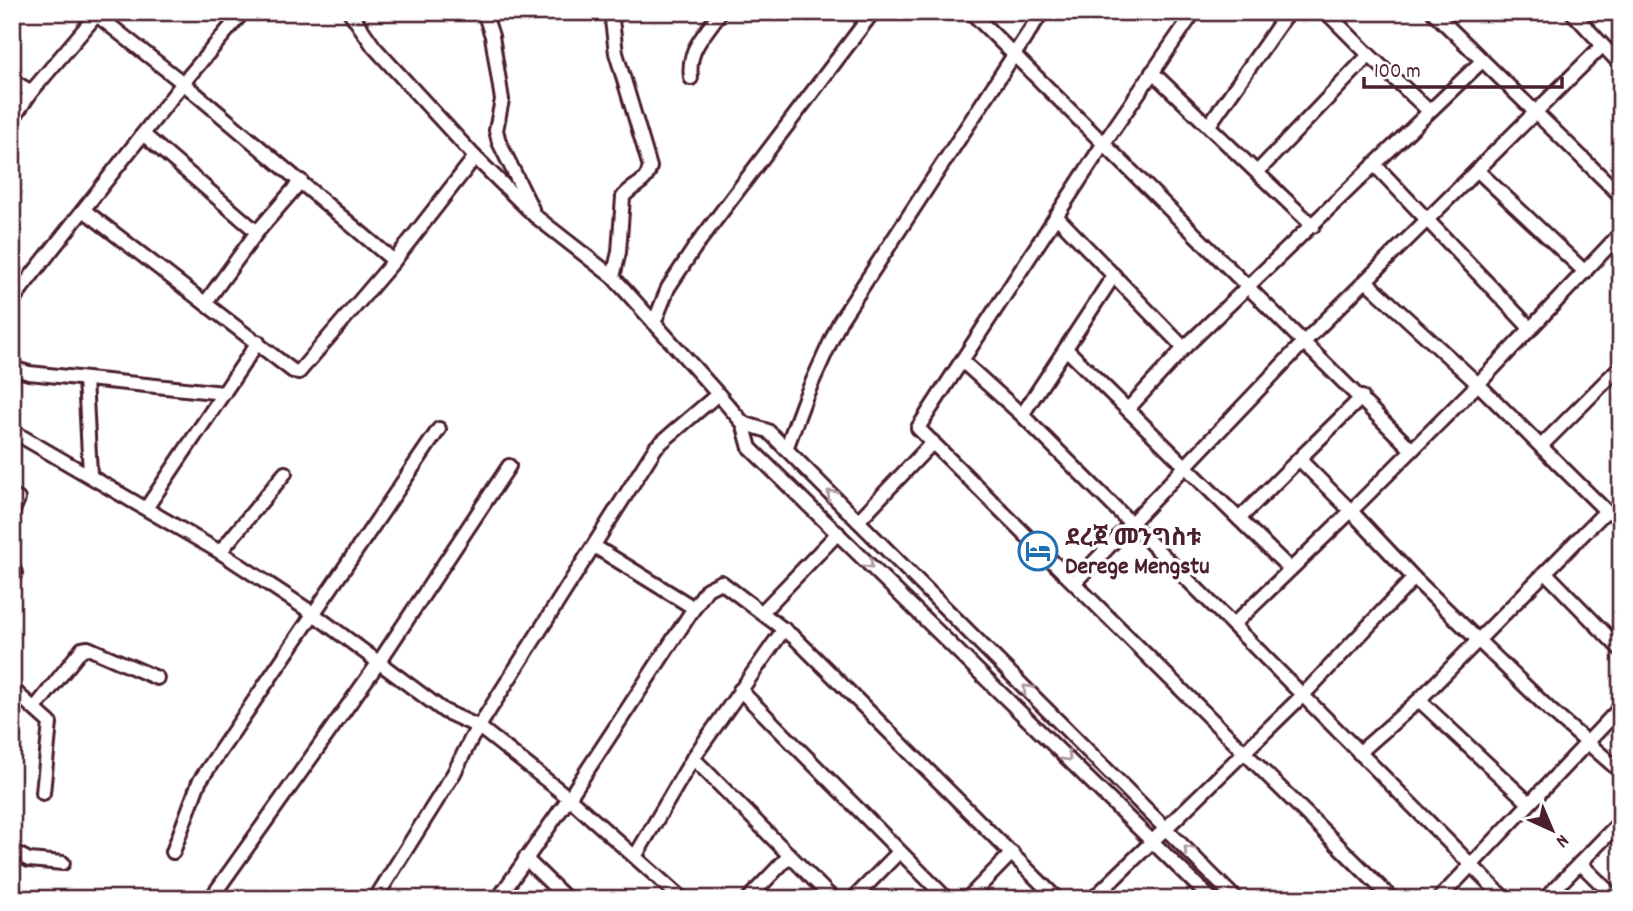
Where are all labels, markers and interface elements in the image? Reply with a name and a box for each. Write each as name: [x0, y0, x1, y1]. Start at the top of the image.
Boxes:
scale bar: [1364, 46, 1561, 90]
text: 100 m: [1374, 58, 1421, 88]
one-way arrow: [827, 489, 840, 502]
place label: ደረጀ መንግስቱ Derege Mengstu: [1065, 523, 1210, 585]
hotel icon: ደረጀ መንግስቱ Derege Mengstu: [1017, 530, 1059, 572]
one-way arrow: [861, 555, 874, 568]
one-way arrow: [1022, 685, 1035, 698]
one-way arrow: [1059, 749, 1072, 762]
north arrow: [1518, 796, 1588, 866]
text: N: [1549, 827, 1574, 853]
one-way arrow: [1184, 846, 1196, 858]

